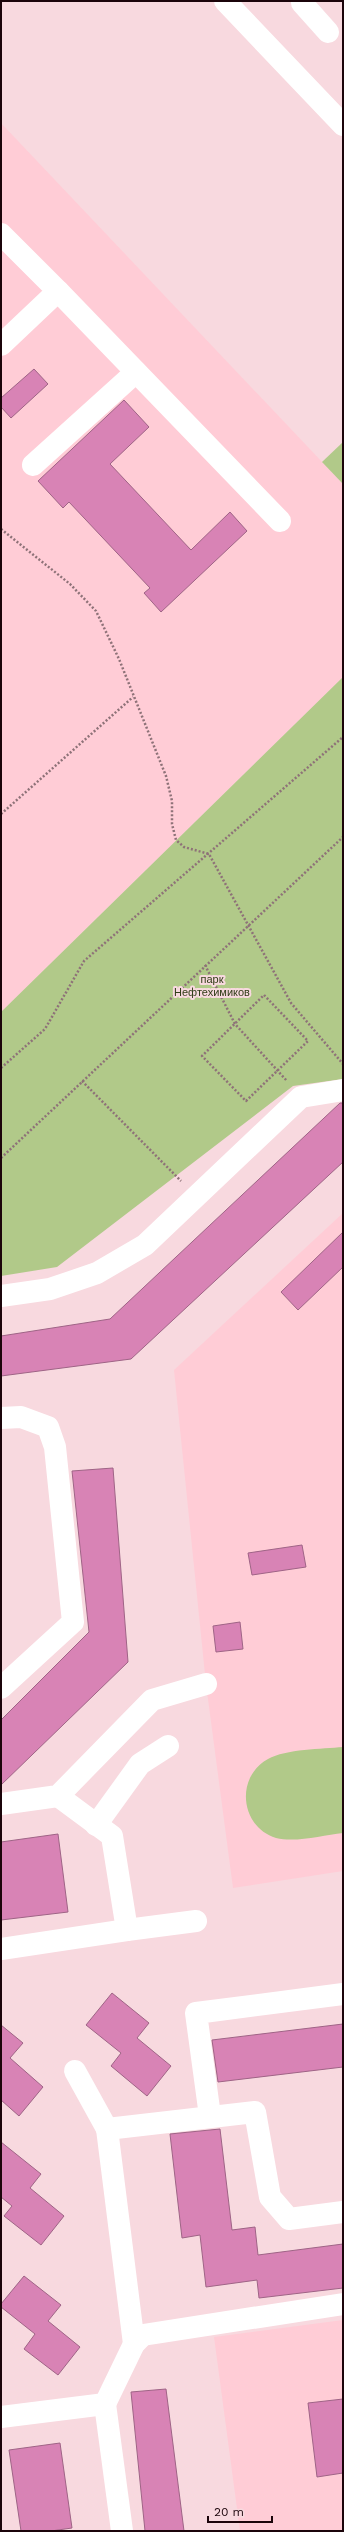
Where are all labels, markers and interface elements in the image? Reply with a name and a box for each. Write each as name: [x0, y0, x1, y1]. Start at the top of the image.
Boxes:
park label: парк Нефтехимиков: [174, 973, 250, 999]
scale bar: [208, 2498, 272, 2524]
text: 20 m: [214, 2505, 244, 2519]

